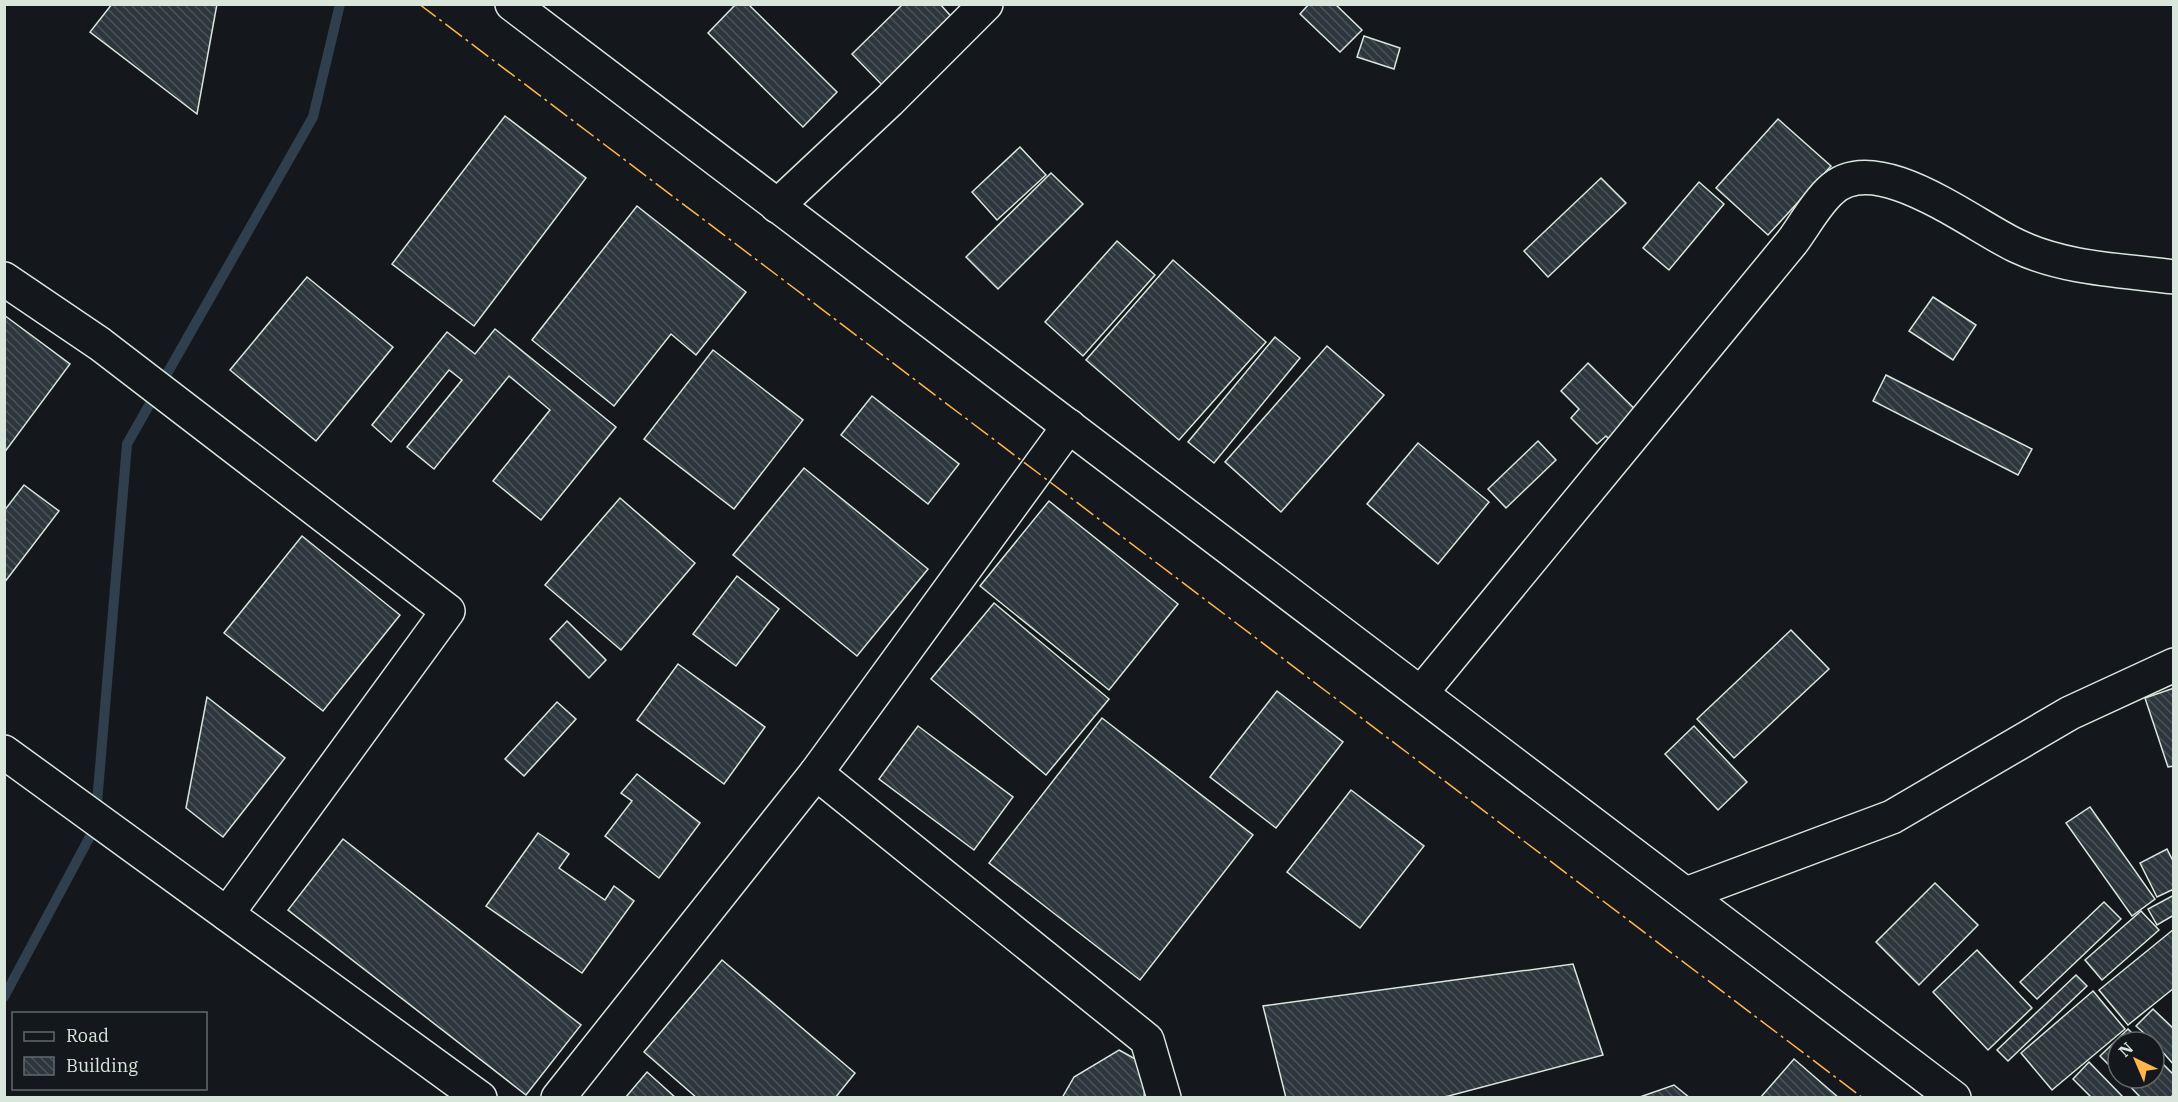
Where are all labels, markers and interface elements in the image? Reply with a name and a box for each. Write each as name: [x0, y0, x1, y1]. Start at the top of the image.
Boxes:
legend: [12, 1012, 207, 1090]
text: Road: [66, 1024, 109, 1047]
north arrow: [2106, 1030, 2166, 1090]
text: N: [2114, 1038, 2137, 1061]
text: Building: [66, 1054, 138, 1077]

